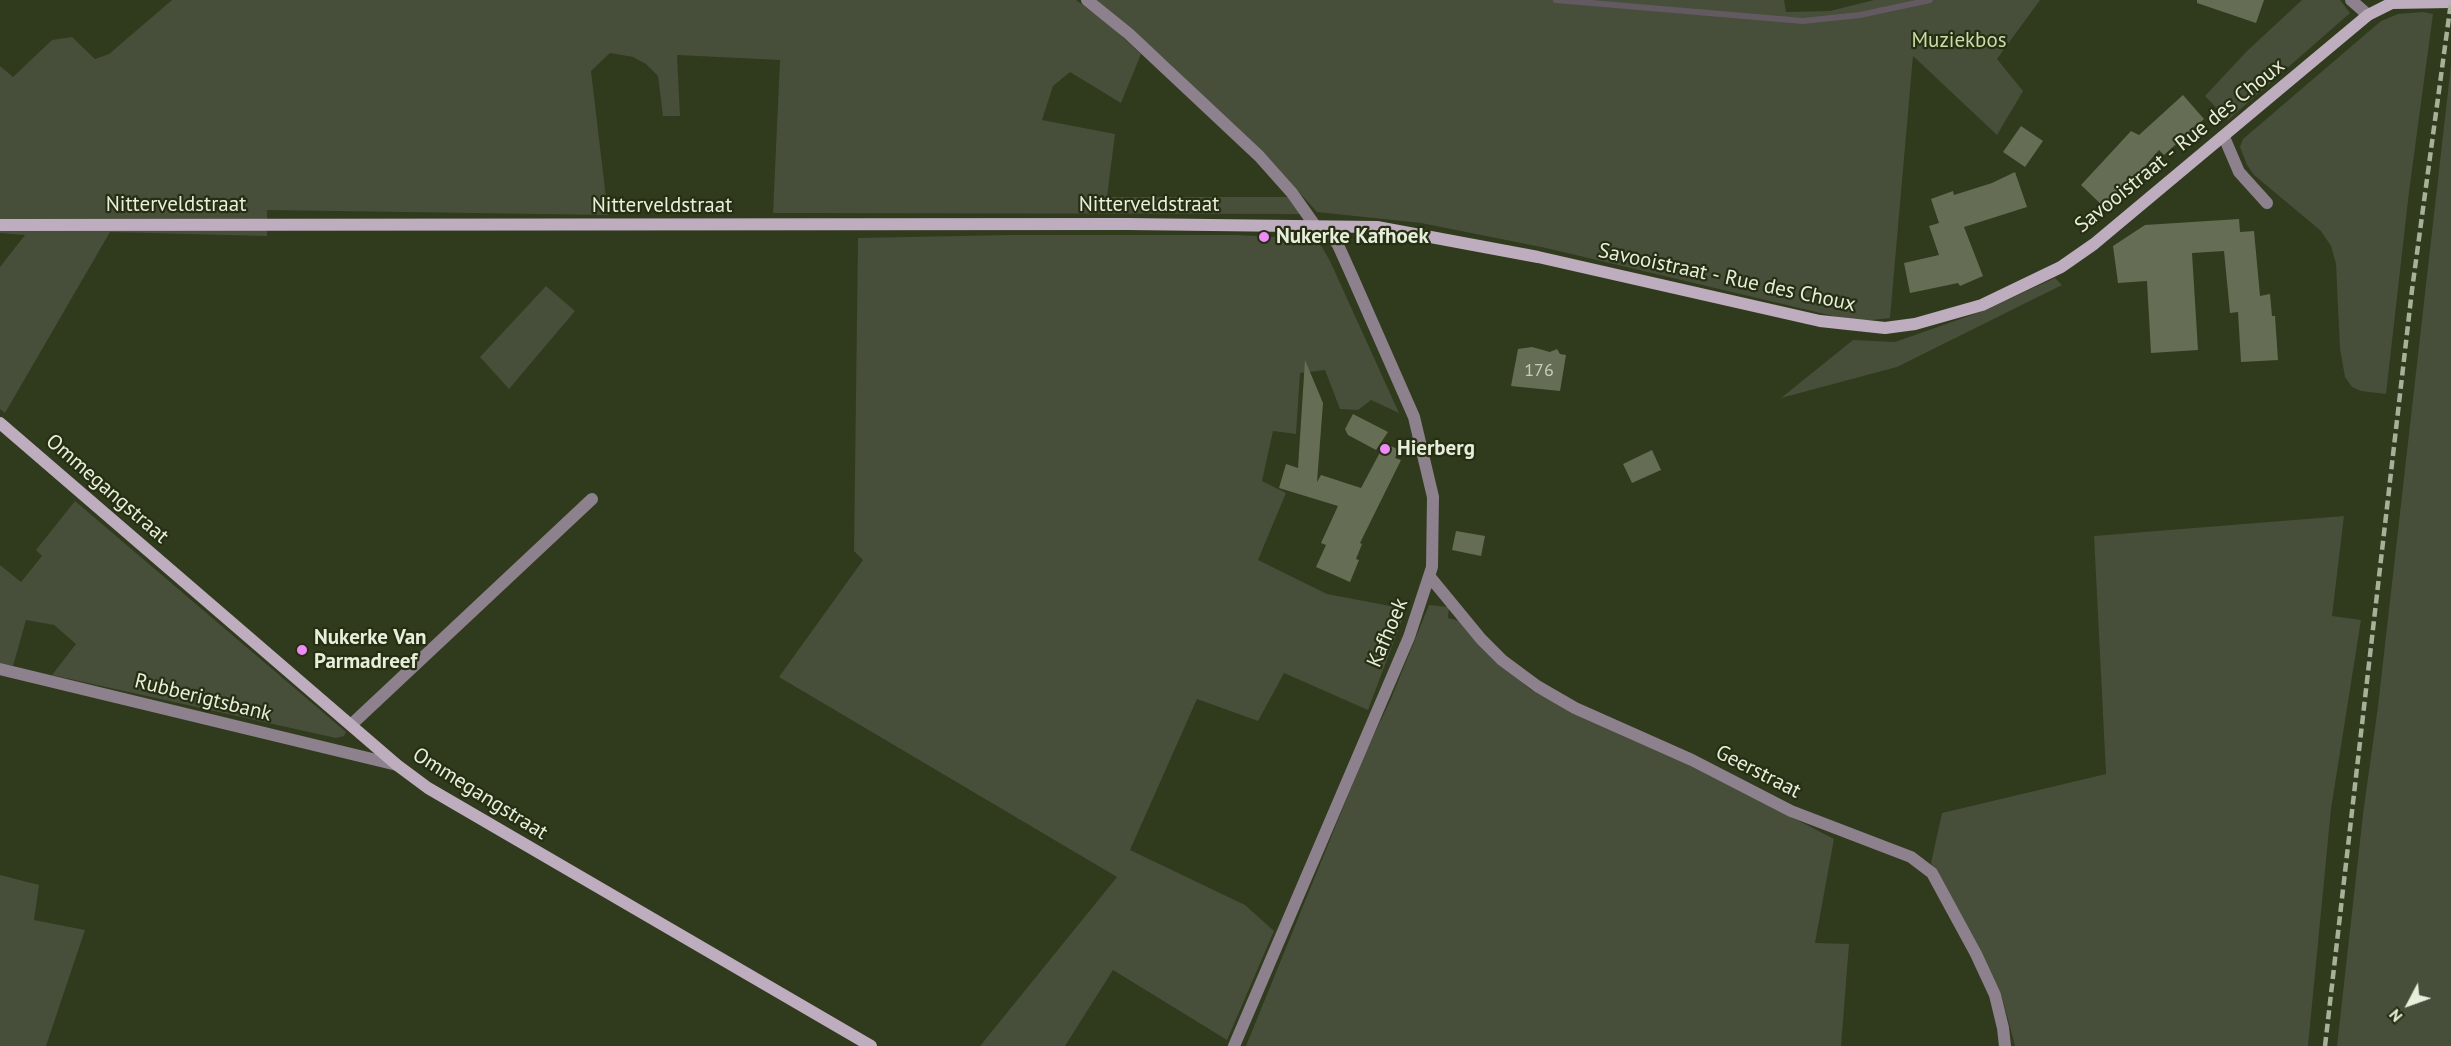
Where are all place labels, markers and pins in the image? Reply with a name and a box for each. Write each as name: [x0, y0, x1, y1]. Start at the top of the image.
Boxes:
place label: Nukerke Kafhoek: [1276, 224, 1429, 250]
marker: Nukerke Kafhoek: [1257, 230, 1271, 244]
place label: Hierberg: [1397, 436, 1475, 462]
marker: Hierberg: [1378, 442, 1392, 456]
place label: Nukerke Van Parmadreef: [314, 625, 427, 675]
marker: Nukerke Van Parmadreef: [295, 643, 309, 657]

